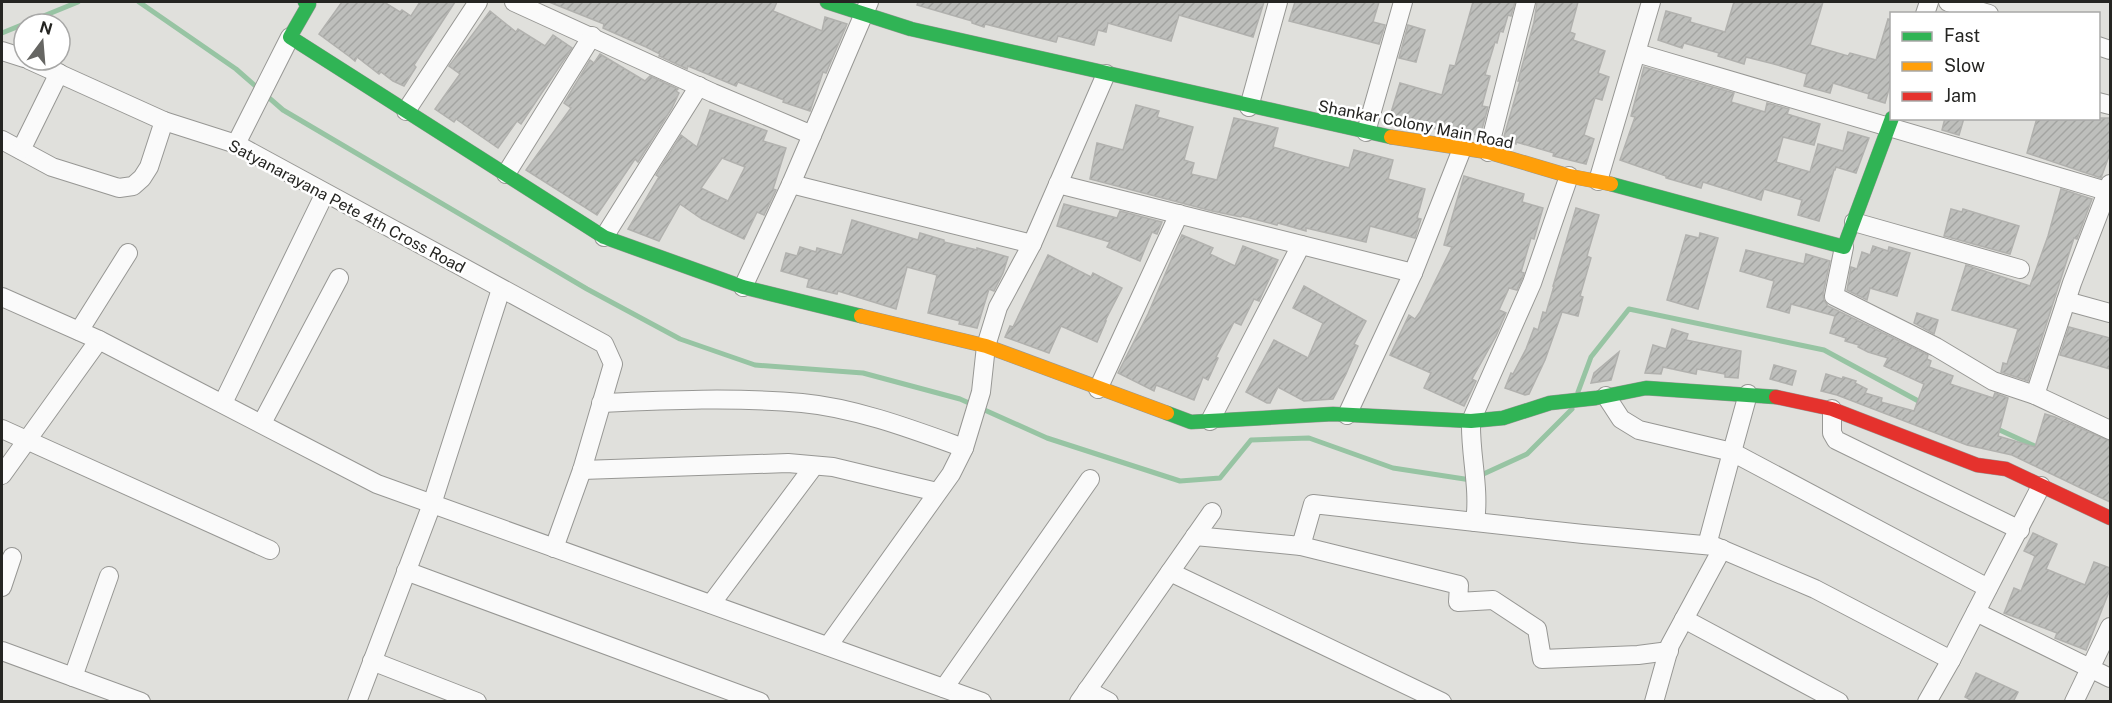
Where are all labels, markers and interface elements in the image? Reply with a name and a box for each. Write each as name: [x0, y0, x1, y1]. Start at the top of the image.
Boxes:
north arrow: [12, 12, 72, 72]
legend: [1890, 12, 2100, 120]
text: N: [37, 17, 55, 39]
text: Fast: [1944, 25, 1980, 46]
text: Slow: [1944, 55, 1985, 76]
text: Jam: [1944, 85, 1977, 106]
street label: Shankar Colony Main Road: [1317, 96, 1515, 153]
street label: Satyanarayana Pete 4th Cross Road: [225, 136, 468, 277]

